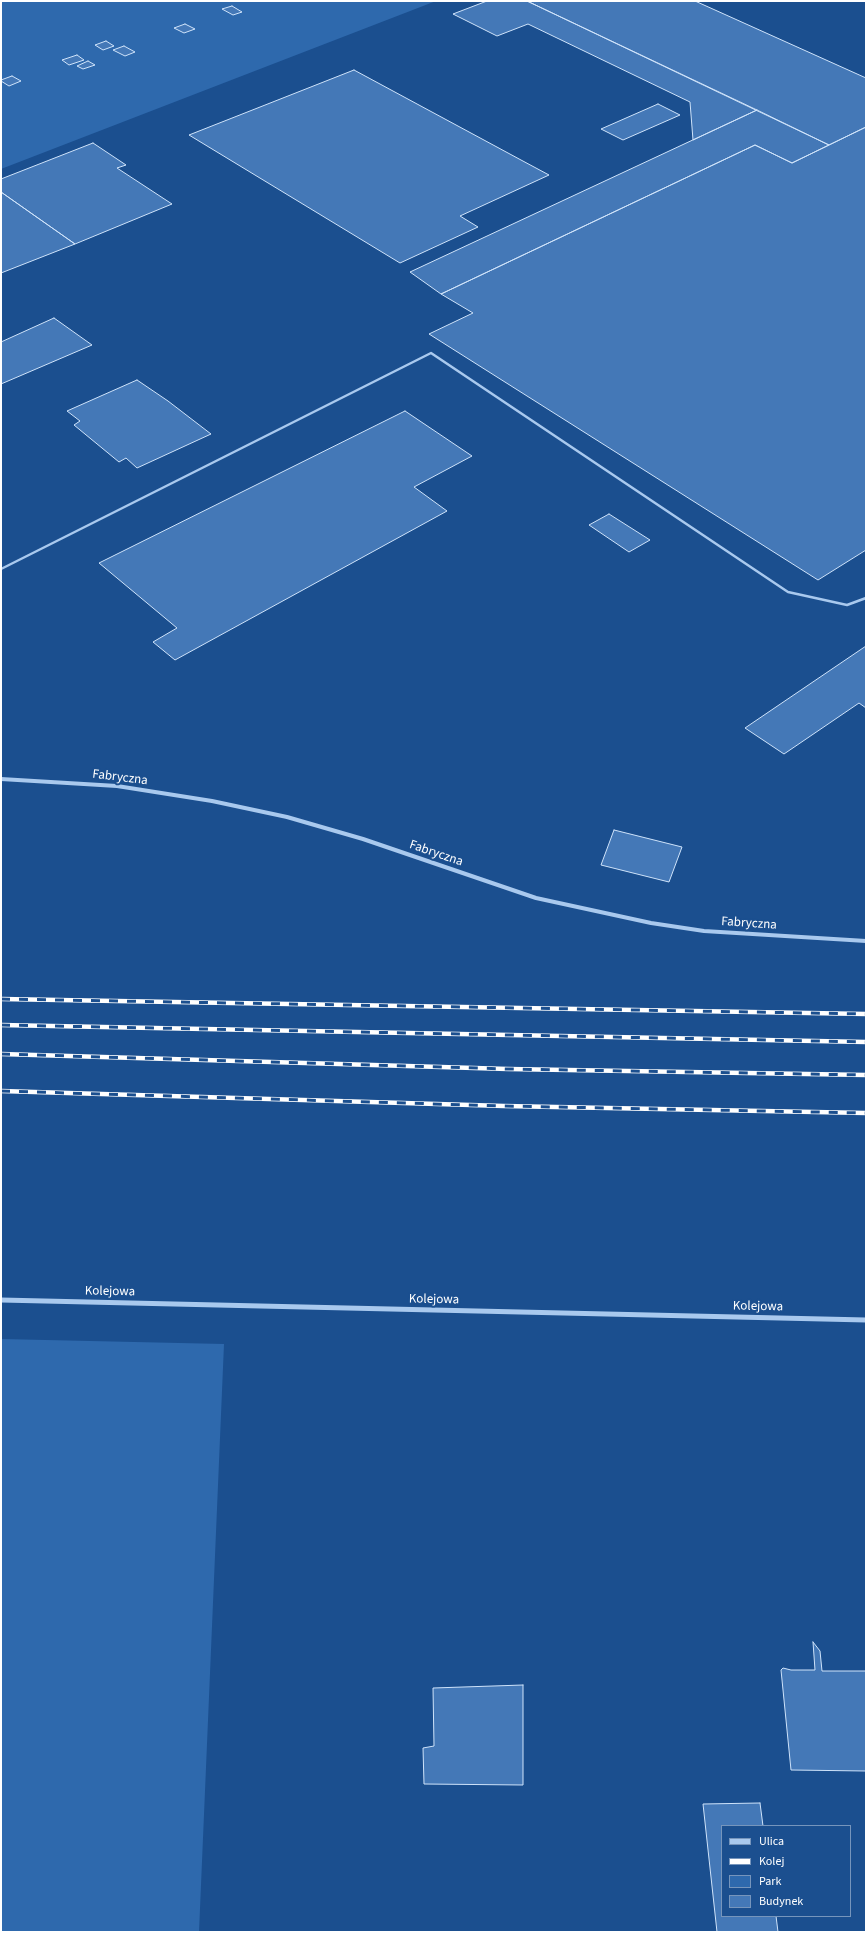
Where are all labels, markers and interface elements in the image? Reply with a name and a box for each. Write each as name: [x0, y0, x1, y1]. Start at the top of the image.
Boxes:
street label: Fabryczna: [91, 767, 149, 789]
street label: Fabryczna: [407, 838, 465, 870]
street label: Fabryczna: [721, 914, 777, 934]
street label: Kolejowa: [85, 1284, 135, 1300]
street label: Kolejowa: [409, 1292, 459, 1308]
street label: Kolejowa: [733, 1299, 783, 1315]
legend: [721, 1825, 851, 1917]
text: Ulica: [759, 1833, 784, 1850]
text: Kolej: [759, 1853, 784, 1870]
text: Park: [759, 1873, 781, 1890]
text: Budynek: [759, 1893, 803, 1910]

